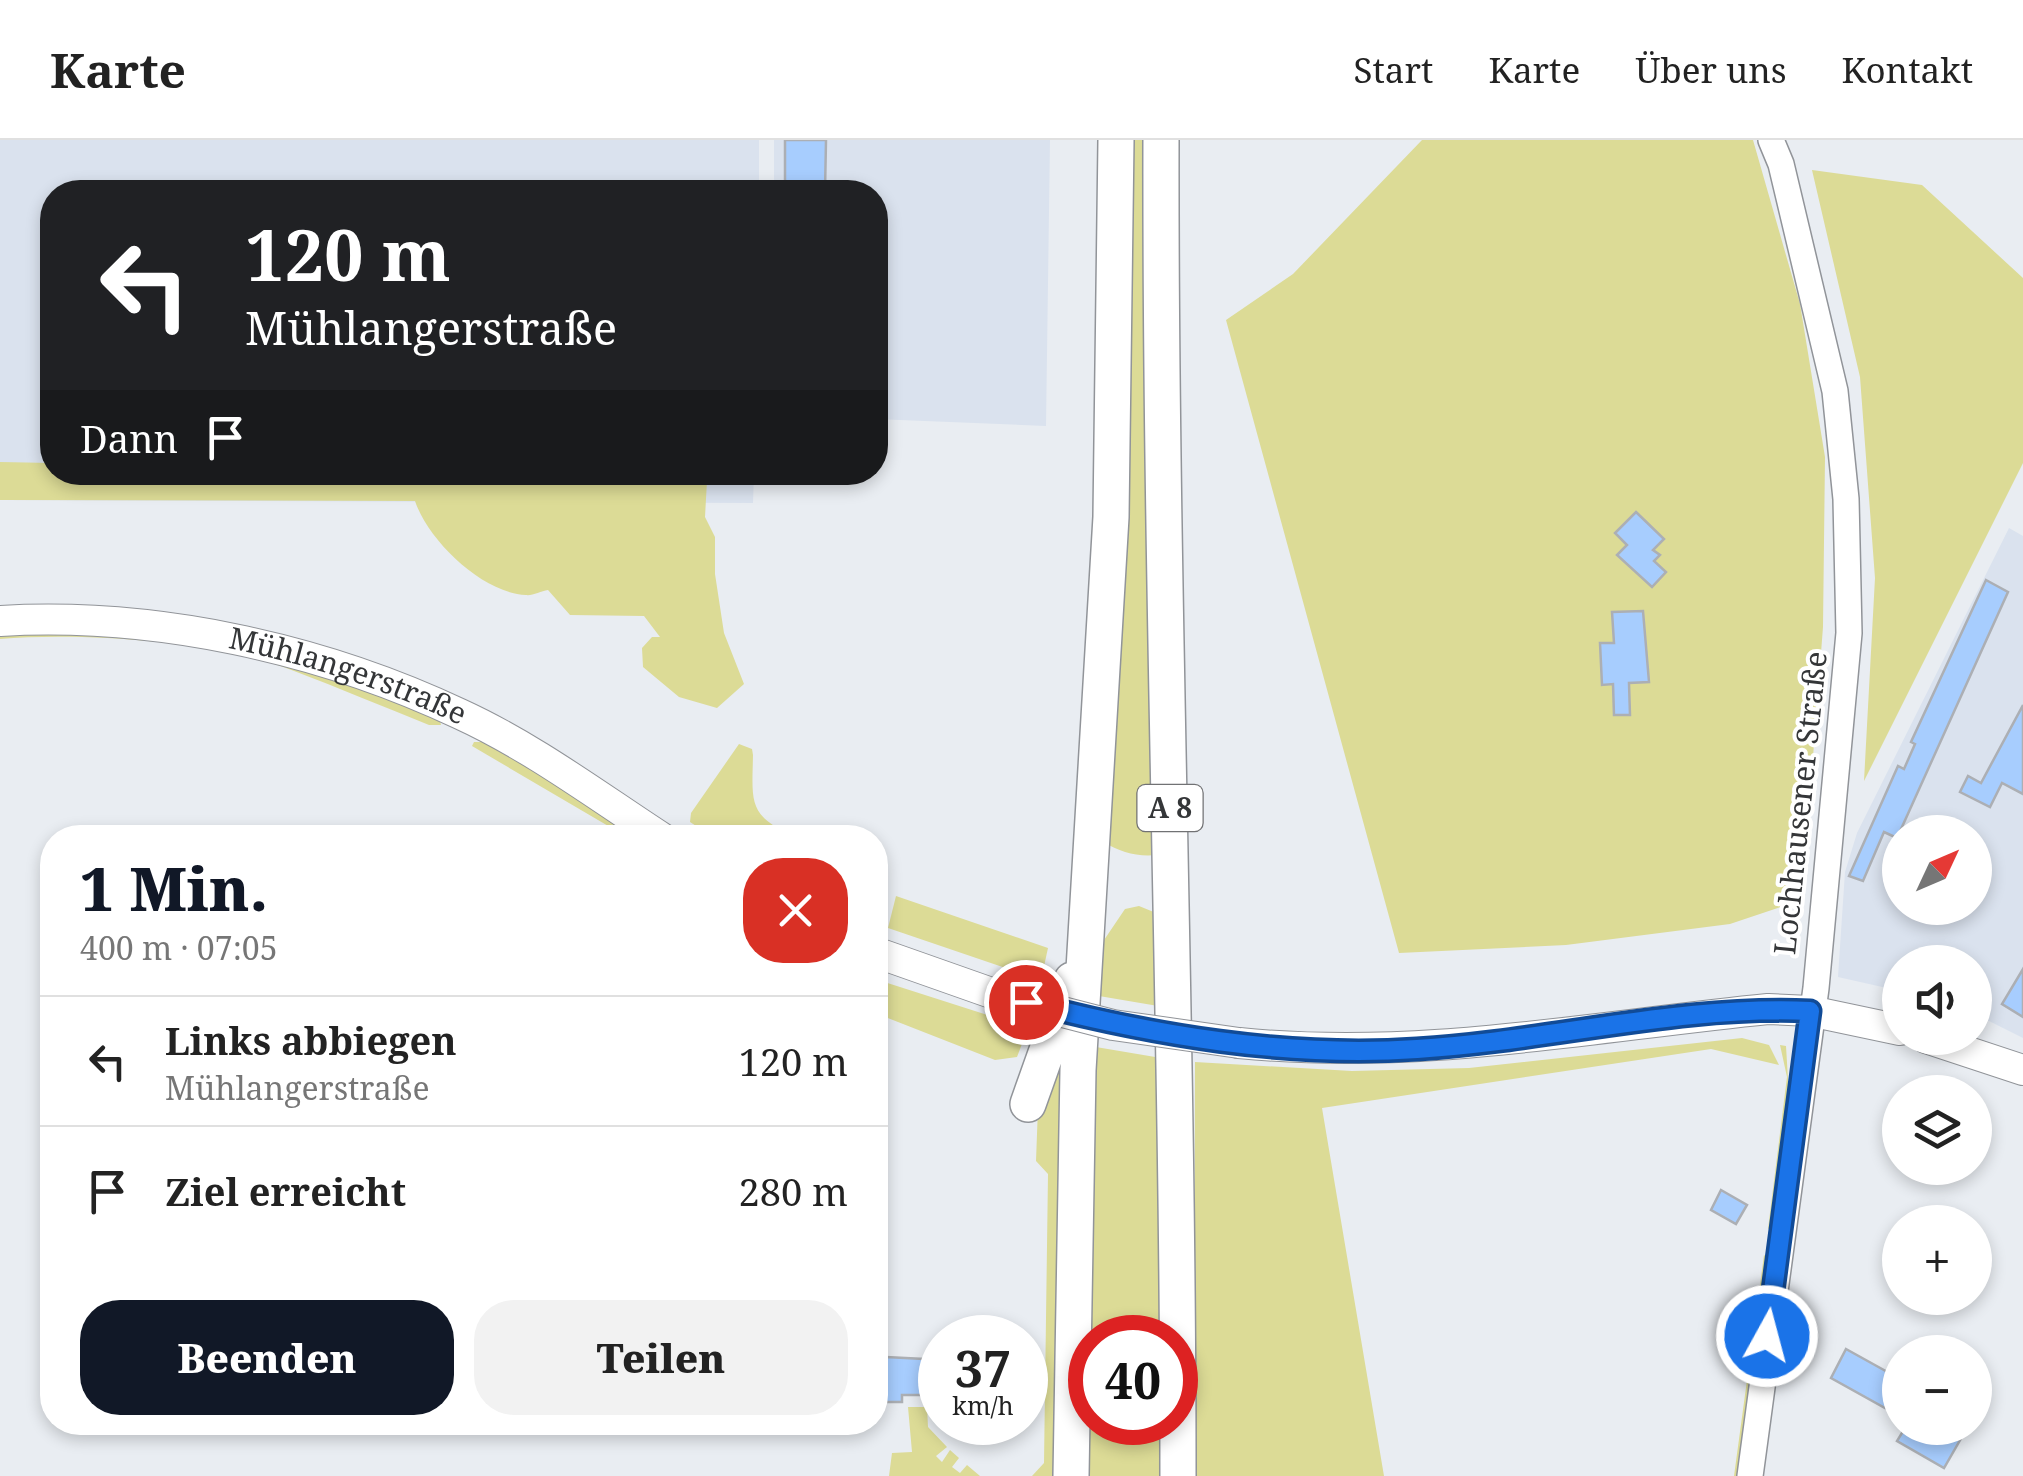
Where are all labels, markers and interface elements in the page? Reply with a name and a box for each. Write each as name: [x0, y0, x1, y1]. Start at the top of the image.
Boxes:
text: Karte: [50, 37, 186, 102]
text: Start: [1354, 46, 1433, 93]
text: Karte: [1488, 46, 1580, 93]
text: Über uns: [1635, 46, 1787, 93]
text: Kontakt: [1842, 46, 1973, 93]
text: 120 m: [245, 206, 451, 302]
icon: left: [80, 220, 210, 350]
text: Mühlangerstraße: [245, 297, 617, 358]
icon: arrive: [198, 410, 253, 465]
text: Dann: [80, 412, 178, 464]
street label: Mühlangerstraße: [226, 617, 474, 733]
street label: Lochhausener Straße: [1763, 649, 1836, 956]
road number: A 8: [1138, 785, 1202, 831]
north arrow: [1882, 815, 1992, 925]
map controls: [1882, 815, 1992, 1445]
text: 1 Min.: [80, 847, 268, 929]
button: close: [743, 858, 848, 963]
text: 400 m · 07:05: [80, 926, 278, 969]
button: sound: [1882, 945, 1992, 1055]
pin: [984, 960, 1069, 1045]
icon: arrive: [999, 975, 1054, 1030]
text: Links abbiegen: [165, 1014, 457, 1066]
icon: left: [80, 1034, 135, 1089]
text: 120 m: [738, 1035, 848, 1087]
text: Mühlangerstraße: [165, 1066, 430, 1109]
button: layers: [1882, 1075, 1992, 1185]
icon: arrive: [80, 1164, 135, 1219]
text: Ziel erreicht: [165, 1165, 406, 1217]
text: 280 m: [738, 1165, 848, 1217]
button: +: [1882, 1205, 1992, 1315]
position arrow: [1715, 1284, 1819, 1388]
button: Beenden: [80, 1300, 454, 1415]
button: Teilen: [474, 1300, 848, 1415]
speed limit sign: 40: [1068, 1315, 1198, 1445]
text: 37: [955, 1334, 1011, 1402]
button: −: [1882, 1335, 1992, 1445]
text: km/h: [952, 1388, 1014, 1422]

